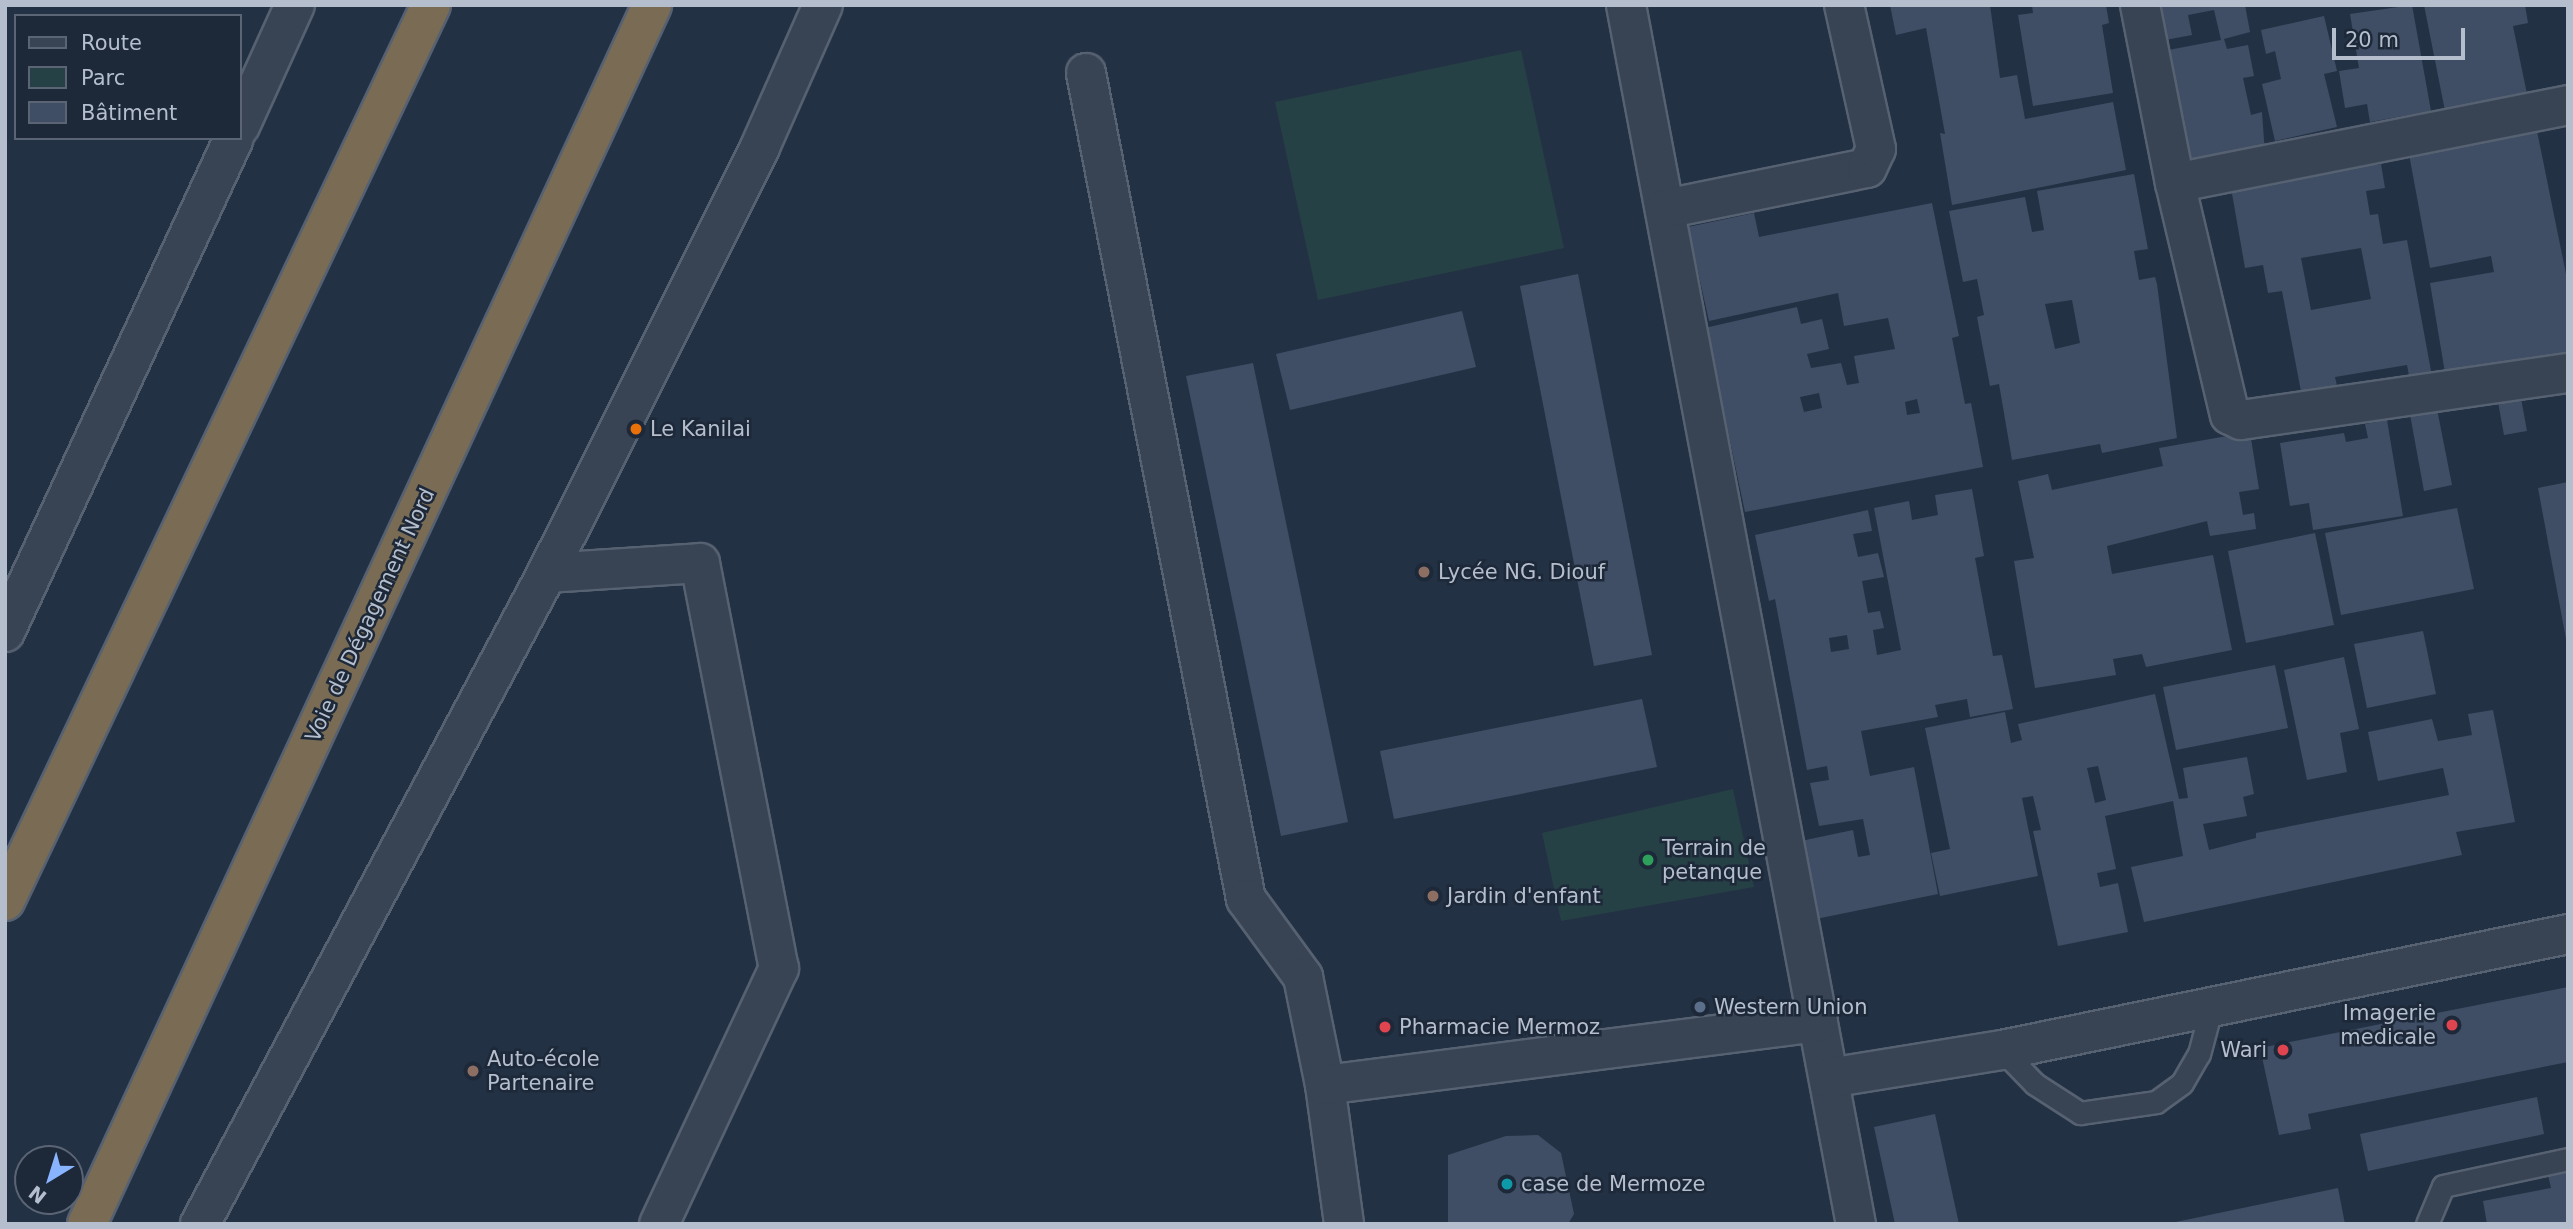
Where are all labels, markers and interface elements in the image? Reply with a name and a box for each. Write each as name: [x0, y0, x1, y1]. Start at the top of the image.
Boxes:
legend: [14, 14, 242, 140]
scale bar: [2335, 14, 2468, 58]
text: 20 m: [2345, 28, 2399, 52]
text: Route: [81, 31, 142, 55]
text: Parc: [81, 66, 125, 90]
text: Bâtiment: [81, 101, 177, 125]
place label: Le Kanilai: [650, 416, 751, 442]
marker: Le Kanilai: [628, 421, 644, 437]
street label: Voie de Dégagement Nord: [300, 484, 440, 746]
place label: Lycée NG. Diouf: [1438, 559, 1605, 585]
marker: Lycée NG. Diouf: [1416, 564, 1432, 580]
place label: Terrain de petanque: [1662, 835, 1766, 885]
marker: Terrain de petanque: [1640, 852, 1656, 868]
place label: Jardin d'enfant: [1447, 883, 1601, 909]
marker: Jardin d'enfant: [1425, 888, 1441, 904]
place label: Western Union: [1714, 994, 1867, 1020]
marker: Western Union: [1692, 999, 1708, 1015]
place label: Imagerie medicale: [2340, 1000, 2436, 1050]
place label: Pharmacie Mermoz: [1399, 1014, 1600, 1040]
marker: Imagerie medicale: [2442, 1015, 2462, 1035]
marker: Pharmacie Mermoz: [1377, 1019, 1393, 1035]
place label: Wari: [2220, 1037, 2267, 1063]
marker: Wari: [2273, 1040, 2293, 1060]
place label: Auto-école Partenaire: [487, 1046, 600, 1096]
marker: Auto-école Partenaire: [465, 1063, 481, 1079]
north arrow: [14, 1145, 84, 1215]
place label: case de Mermoze: [1521, 1171, 1705, 1197]
marker: case de Mermoze: [1499, 1176, 1515, 1192]
text: N: [24, 1181, 50, 1209]

